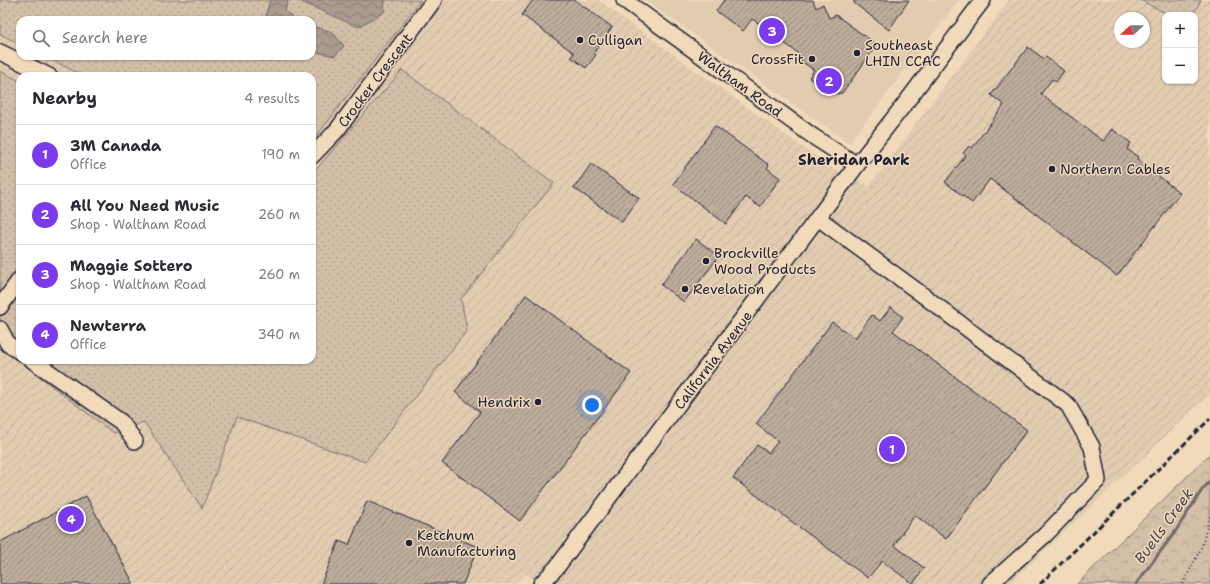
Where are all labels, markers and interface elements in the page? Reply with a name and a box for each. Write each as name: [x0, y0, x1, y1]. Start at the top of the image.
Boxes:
north arrow: [1114, 12, 1150, 48]
map controls: [1162, 12, 1198, 84]
button: +: [1162, 12, 1198, 48]
search box: [16, 16, 316, 60]
pin: 3: [759, 16, 785, 46]
icon: search: [30, 27, 52, 49]
text: Search here: [62, 28, 148, 48]
street label: Crocker Crescent: [334, 29, 416, 131]
place label: Culligan: [588, 31, 643, 49]
marker: Culligan: [575, 35, 585, 45]
place label: Southeast LHIN CCAC: [865, 36, 941, 70]
street label: Waltham Road: [694, 47, 786, 121]
marker: Southeast LHIN CCAC: [852, 48, 862, 58]
button: −: [1162, 48, 1198, 84]
place label: CrossFit: [751, 50, 804, 68]
marker: CrossFit: [807, 54, 817, 64]
pin: 2: [816, 66, 842, 96]
text: Nearby: [32, 87, 97, 109]
text: 4 results: [244, 90, 300, 107]
text: 3M Canada: [70, 136, 161, 156]
text: 1: [42, 146, 48, 163]
text: 190 m: [261, 146, 300, 163]
district label: Sheridan Park: [798, 150, 910, 170]
text: Office: [70, 156, 107, 173]
place label: Northern Cables: [1060, 160, 1171, 178]
marker: Northern Cables: [1047, 164, 1057, 174]
text: All You Need Music: [70, 196, 219, 216]
text: 2: [40, 206, 50, 223]
text: 260 m: [258, 206, 300, 223]
text: Shop · Waltham Road: [70, 216, 206, 233]
place label: Brockville Wood Products: [714, 244, 816, 278]
text: Maggie Sottero: [70, 256, 193, 276]
marker: Brockville Wood Products: [701, 256, 711, 266]
text: 3: [40, 266, 50, 283]
text: 260 m: [258, 266, 300, 283]
text: Shop · Waltham Road: [70, 276, 206, 293]
place label: Revelation: [693, 280, 765, 298]
marker: Revelation: [680, 284, 690, 294]
street label: California Avenue: [670, 307, 756, 413]
text: Newterra: [70, 316, 146, 336]
text: 4: [40, 326, 50, 343]
text: 340 m: [258, 326, 300, 343]
text: Office: [70, 336, 107, 353]
place label: Hendrix: [477, 393, 530, 411]
your location: [582, 395, 602, 415]
marker: Hendrix: [533, 397, 543, 407]
pin: 1: [879, 434, 905, 464]
water label: Buells Creek: [1130, 484, 1198, 568]
pin: 4: [58, 504, 84, 534]
place label: Ketchum Manufacturing: [417, 526, 516, 560]
marker: Ketchum Manufacturing: [404, 538, 414, 548]

